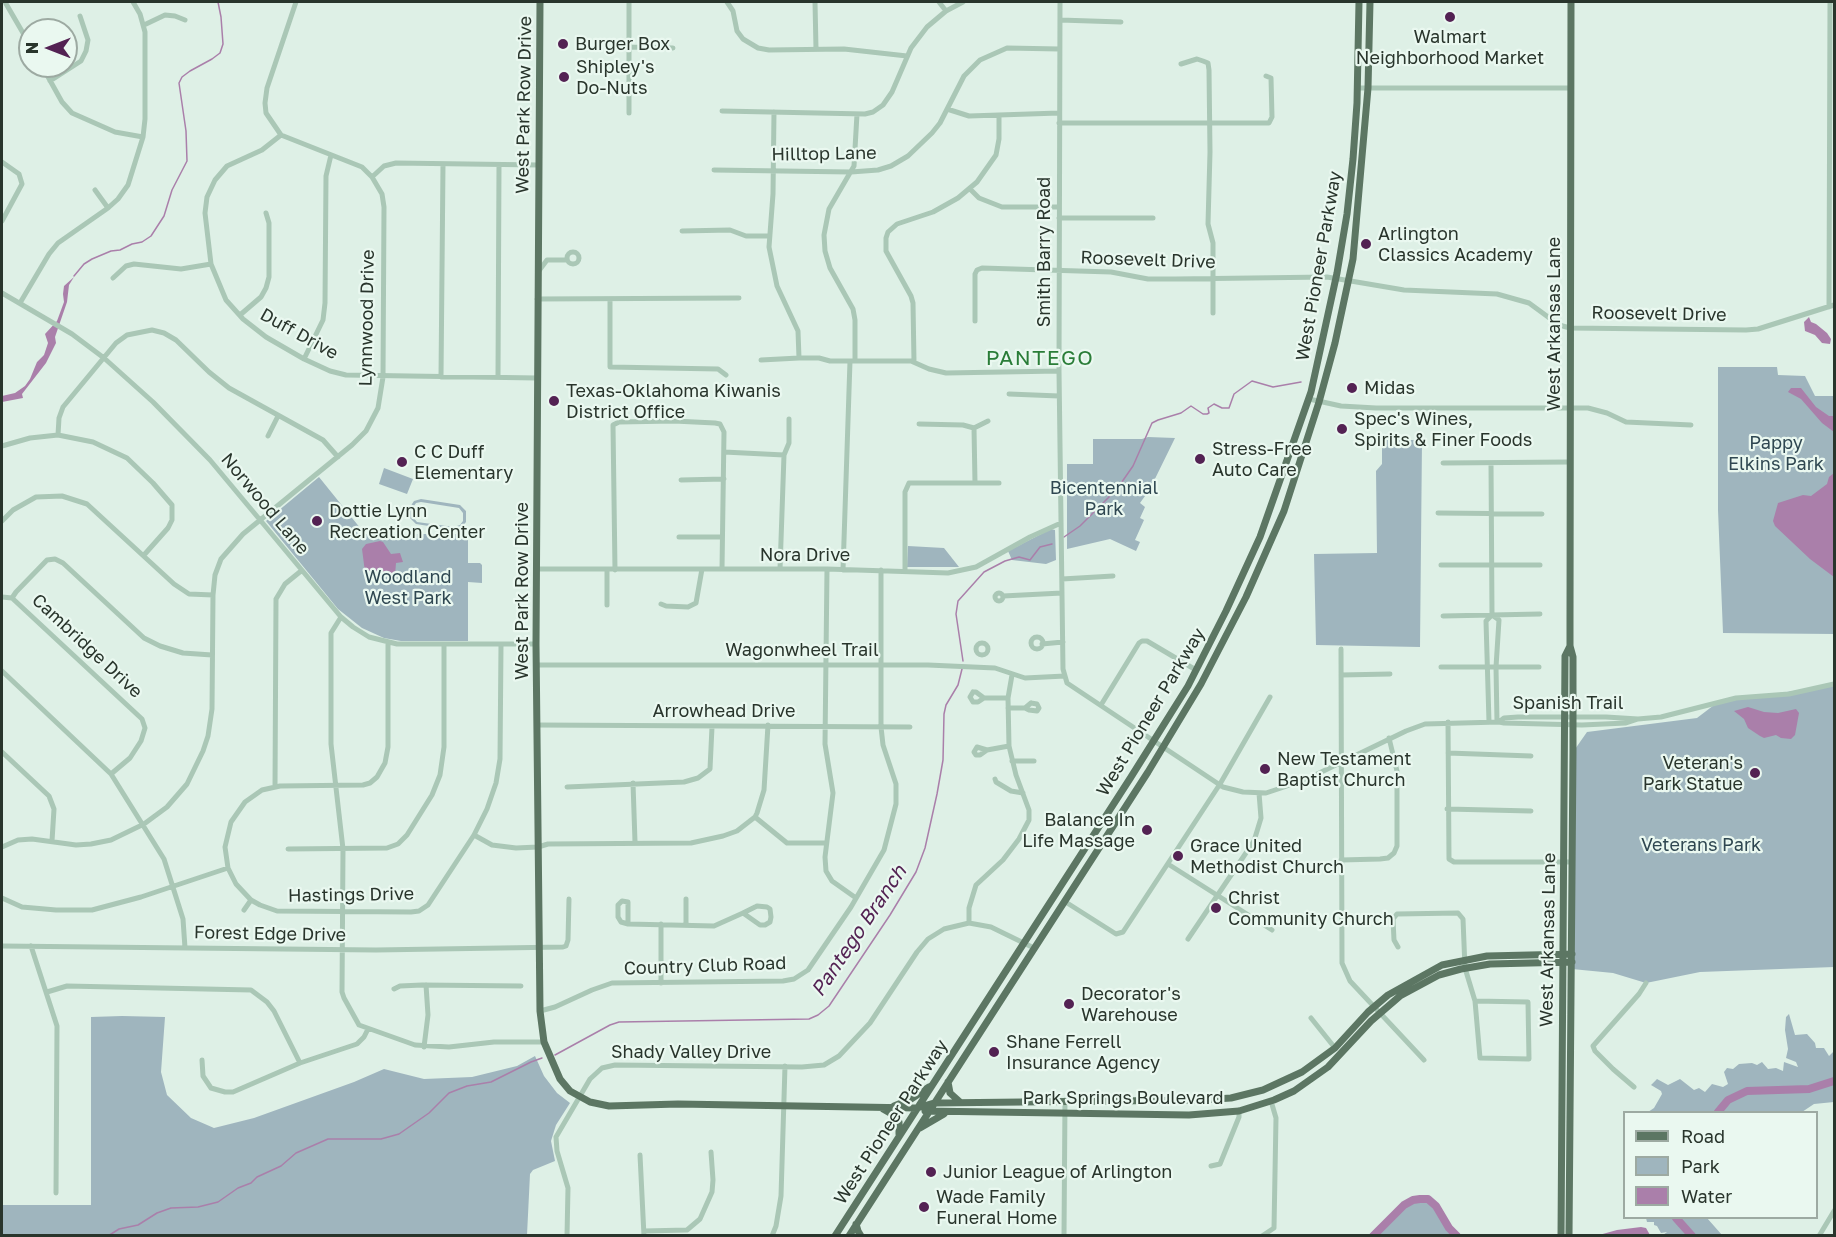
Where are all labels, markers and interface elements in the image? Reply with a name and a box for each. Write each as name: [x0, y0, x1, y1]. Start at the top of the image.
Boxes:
marker: Walmart Neighborhood Market: [1443, 10, 1457, 24]
street label: West Park Row Drive: [512, 16, 536, 194]
north arrow: [18, 18, 78, 78]
place label: Walmart Neighborhood Market: [1356, 26, 1544, 68]
place label: Burger Box: [575, 33, 670, 55]
marker: Burger Box: [556, 37, 570, 51]
text: N: [22, 42, 42, 54]
place label: Shipley's Do-Nuts: [576, 56, 654, 98]
marker: Shipley's Do-Nuts: [557, 70, 571, 84]
street label: Hilltop Lane: [771, 142, 877, 166]
street label: West Pioneer Parkway: [1292, 169, 1346, 363]
street label: Smith Barry Road: [1033, 177, 1055, 327]
place label: Arlington Classics Academy: [1378, 223, 1533, 266]
marker: Arlington Classics Academy: [1359, 237, 1373, 251]
street label: West Arkansas Lane: [1543, 237, 1565, 411]
street label: Roosevelt Drive: [1080, 247, 1216, 273]
street label: Lynnwood Drive: [355, 249, 379, 387]
street label: Roosevelt Drive: [1591, 302, 1727, 326]
street label: Duff Drive: [256, 304, 342, 364]
district label: PANTEGO: [986, 345, 1094, 371]
place label: Midas: [1364, 377, 1415, 399]
place label: Texas-Oklahoma Kiwanis District Office: [566, 380, 781, 422]
marker: Midas: [1345, 381, 1359, 395]
marker: Texas-Oklahoma Kiwanis District Office: [547, 394, 561, 408]
place label: Spec's Wines, Spirits & Finer Foods: [1354, 408, 1532, 450]
marker: Spec's Wines, Spirits & Finer Foods: [1335, 422, 1349, 436]
park label: Pappy Elkins Park: [1728, 432, 1824, 474]
place label: Stress-Free Auto Care: [1212, 438, 1312, 480]
place label: C C Duff Elementary: [414, 441, 513, 484]
street label: Norwood Lane: [216, 449, 314, 559]
marker: Stress-Free Auto Care: [1193, 452, 1207, 466]
marker: C C Duff Elementary: [395, 455, 409, 469]
park label: Bicentennial Park: [1050, 477, 1158, 520]
place label: Dottie Lynn Recreation Center: [329, 500, 485, 542]
street label: West Park Row Drive: [511, 502, 533, 680]
marker: Dottie Lynn Recreation Center: [310, 514, 324, 528]
street label: Nora Drive: [760, 544, 850, 566]
park label: Woodland West Park: [364, 566, 452, 608]
street label: Cambridge Drive: [27, 589, 147, 703]
street label: West Pioneer Parkway: [1092, 624, 1210, 800]
street label: Wagonwheel Trail: [725, 639, 879, 661]
street label: Spanish Trail: [1513, 692, 1623, 714]
street label: Arrowhead Drive: [653, 700, 795, 722]
place label: New Testament Baptist Church: [1277, 748, 1411, 790]
place label: Veteran's Park Statue: [1643, 752, 1743, 795]
marker: New Testament Baptist Church: [1258, 762, 1272, 776]
marker: Veteran's Park Statue: [1748, 766, 1762, 780]
place label: Balance In Life Massage: [1022, 809, 1135, 852]
marker: Balance In Life Massage: [1140, 823, 1154, 837]
park label: Veterans Park: [1641, 834, 1761, 856]
place label: Grace United Methodist Church: [1190, 835, 1344, 878]
marker: Grace United Methodist Church: [1171, 849, 1185, 863]
street label: West Arkansas Lane: [1536, 853, 1560, 1027]
water label: Pantego Branch: [806, 861, 912, 1001]
street label: Hastings Drive: [288, 883, 414, 907]
place label: Christ Community Church: [1228, 887, 1394, 930]
marker: Christ Community Church: [1209, 901, 1223, 915]
street label: Forest Edge Drive: [194, 922, 346, 946]
street label: Country Club Road: [623, 952, 787, 980]
place label: Decorator's Warehouse: [1081, 983, 1181, 1026]
marker: Decorator's Warehouse: [1062, 997, 1076, 1011]
place label: Shane Ferrell Insurance Agency: [1006, 1031, 1160, 1074]
street label: West Pioneer Parkway: [830, 1035, 952, 1209]
street label: Shady Valley Drive: [611, 1041, 771, 1063]
marker: Shane Ferrell Insurance Agency: [987, 1045, 1001, 1059]
street label: Park Springs Boulevard: [1022, 1087, 1224, 1109]
legend: [1623, 1111, 1818, 1219]
text: Road: [1681, 1125, 1725, 1147]
text: Park: [1681, 1155, 1720, 1177]
place label: Junior League of Arlington: [943, 1161, 1172, 1183]
marker: Junior League of Arlington: [924, 1165, 938, 1179]
text: Water: [1681, 1185, 1732, 1207]
place label: Wade Family Funeral Home: [936, 1186, 1057, 1228]
marker: Wade Family Funeral Home: [917, 1200, 931, 1214]

